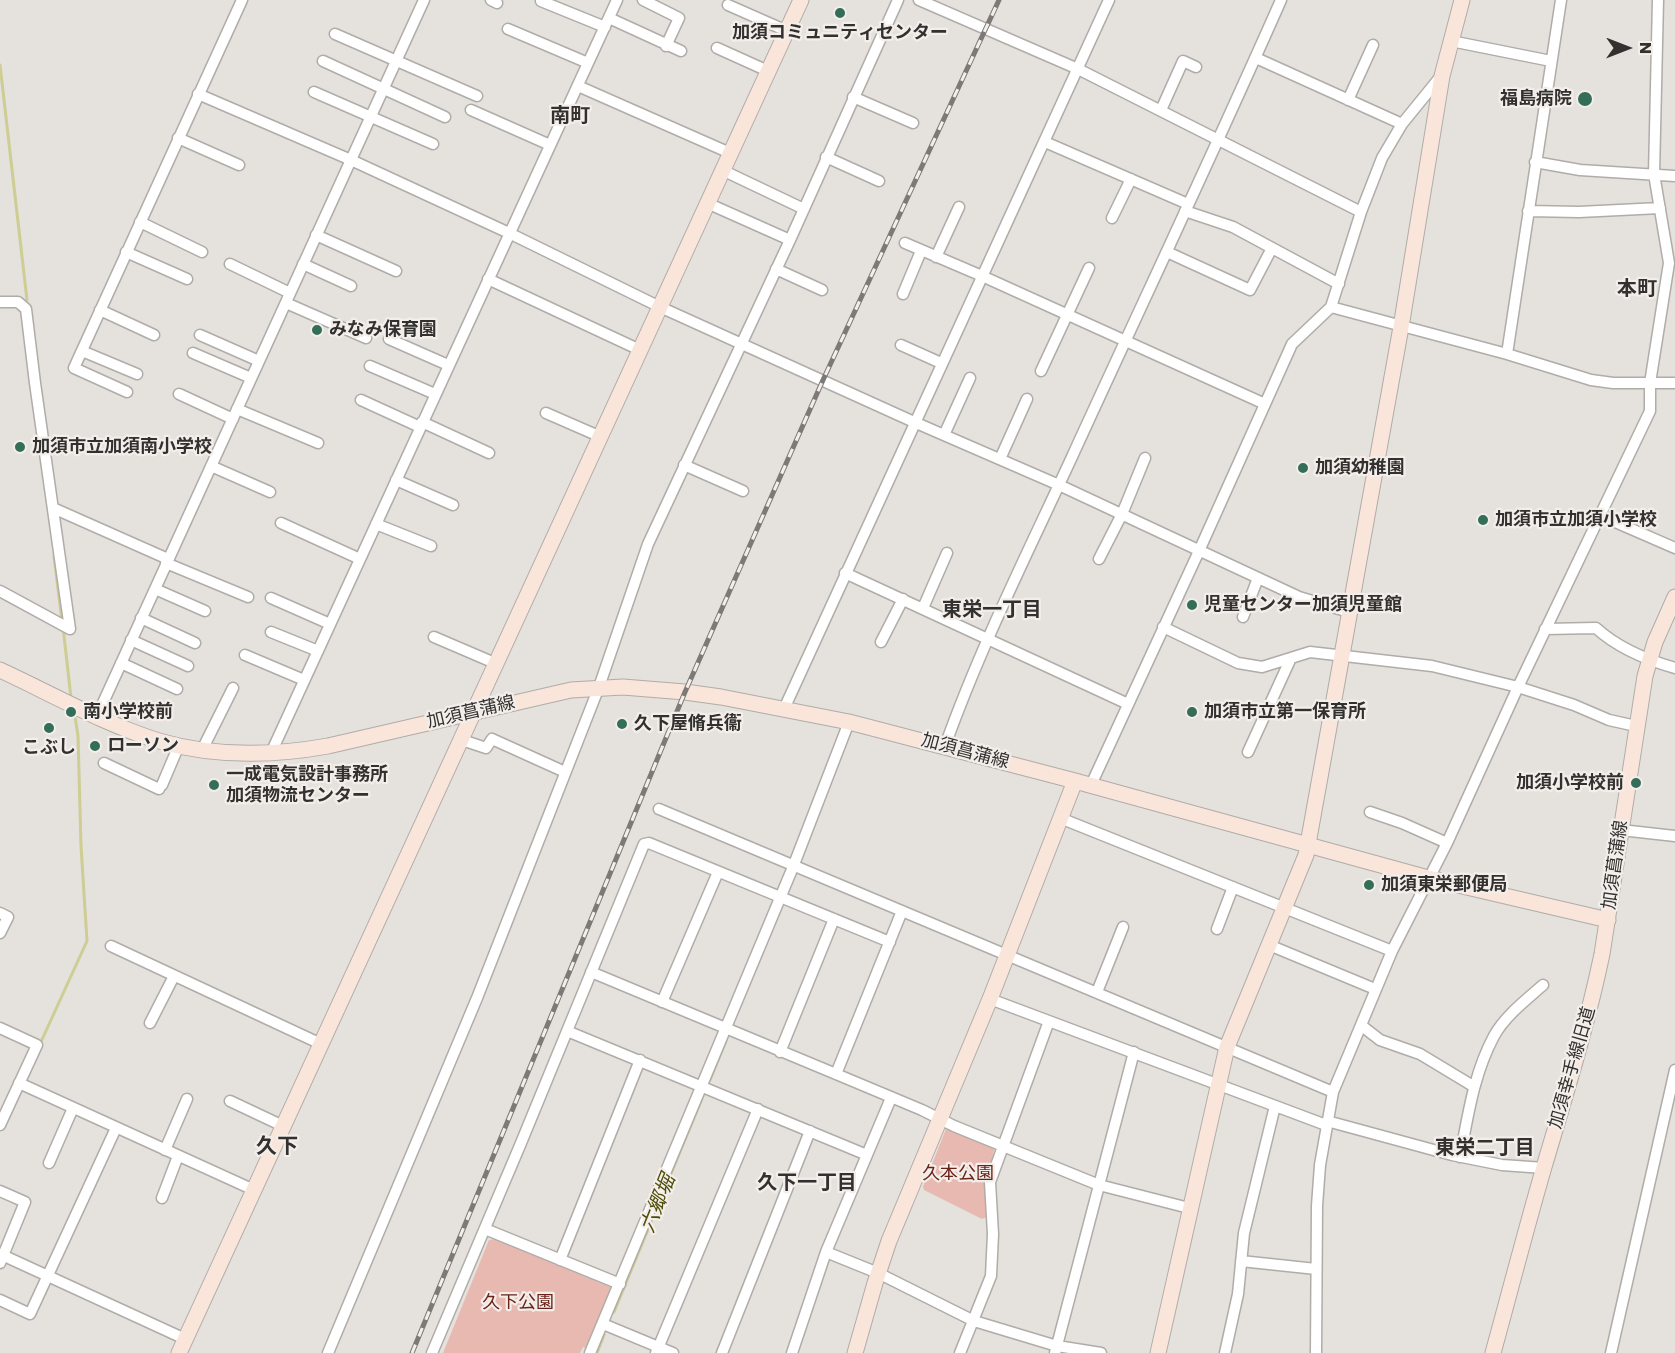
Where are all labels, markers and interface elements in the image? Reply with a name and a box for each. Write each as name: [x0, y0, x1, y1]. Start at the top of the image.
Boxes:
marker: 加須コミュニティセンター: [833, 6, 847, 20]
north arrow: [1597, 18, 1657, 78]
place label: 加須コミュニティセンター: [732, 22, 948, 44]
text: N: [1634, 42, 1657, 54]
place label: 福島病院: [1500, 88, 1572, 110]
marker: 福島病院: [1576, 90, 1594, 108]
district label: 南町: [550, 105, 590, 129]
district label: 本町: [1617, 278, 1657, 302]
place label: みなみ保育園: [329, 319, 437, 341]
marker: みなみ保育園: [310, 323, 324, 337]
place label: 加須市立加須南小学校: [32, 436, 212, 458]
marker: 加須市立加須南小学校: [13, 440, 27, 454]
place label: 加須幼稚園: [1315, 457, 1405, 479]
marker: 加須幼稚園: [1296, 461, 1310, 475]
place label: 加須市立加須小学校: [1495, 509, 1657, 531]
marker: 加須市立加須小学校: [1476, 513, 1490, 527]
place label: 児童センター加須児童館: [1204, 594, 1402, 616]
marker: 児童センター加須児童館: [1185, 598, 1199, 612]
district label: 東栄一丁目: [942, 599, 1042, 623]
street label: 加須菖蒲線: [425, 692, 517, 734]
place label: 南小学校前: [83, 701, 173, 723]
place label: 加須市立第一保育所: [1204, 701, 1366, 723]
marker: 南小学校前: [64, 705, 78, 719]
marker: 加須市立第一保育所: [1185, 705, 1199, 719]
place label: 久下屋脩兵衞: [634, 713, 742, 735]
marker: 久下屋脩兵衞: [615, 717, 629, 731]
marker: こぶし: [42, 721, 56, 735]
street label: 加須菖蒲線: [919, 730, 1011, 774]
place label: ローソン: [107, 735, 179, 757]
place label: こぶし: [22, 737, 76, 759]
marker: ローソン: [88, 739, 102, 753]
place label: 一成電気設計事務所 加須物流センター: [226, 764, 388, 806]
place label: 加須小学校前: [1516, 772, 1624, 794]
marker: 加須小学校前: [1629, 776, 1643, 790]
marker: 一成電気設計事務所 加須物流センター: [207, 778, 221, 792]
street label: 加須菖蒲線: [1599, 819, 1633, 911]
place label: 加須東栄郵便局: [1381, 874, 1507, 896]
marker: 加須東栄郵便局: [1362, 878, 1376, 892]
street label: 加須幸手線旧道: [1545, 1004, 1601, 1132]
district label: 久下: [256, 1135, 298, 1161]
district label: 東栄二丁目: [1435, 1137, 1535, 1161]
park label: 久本公園: [922, 1163, 994, 1185]
water label: 六郷堀: [637, 1172, 681, 1236]
district label: 久下一丁目: [757, 1172, 857, 1196]
park label: 久下公園: [482, 1292, 554, 1314]

